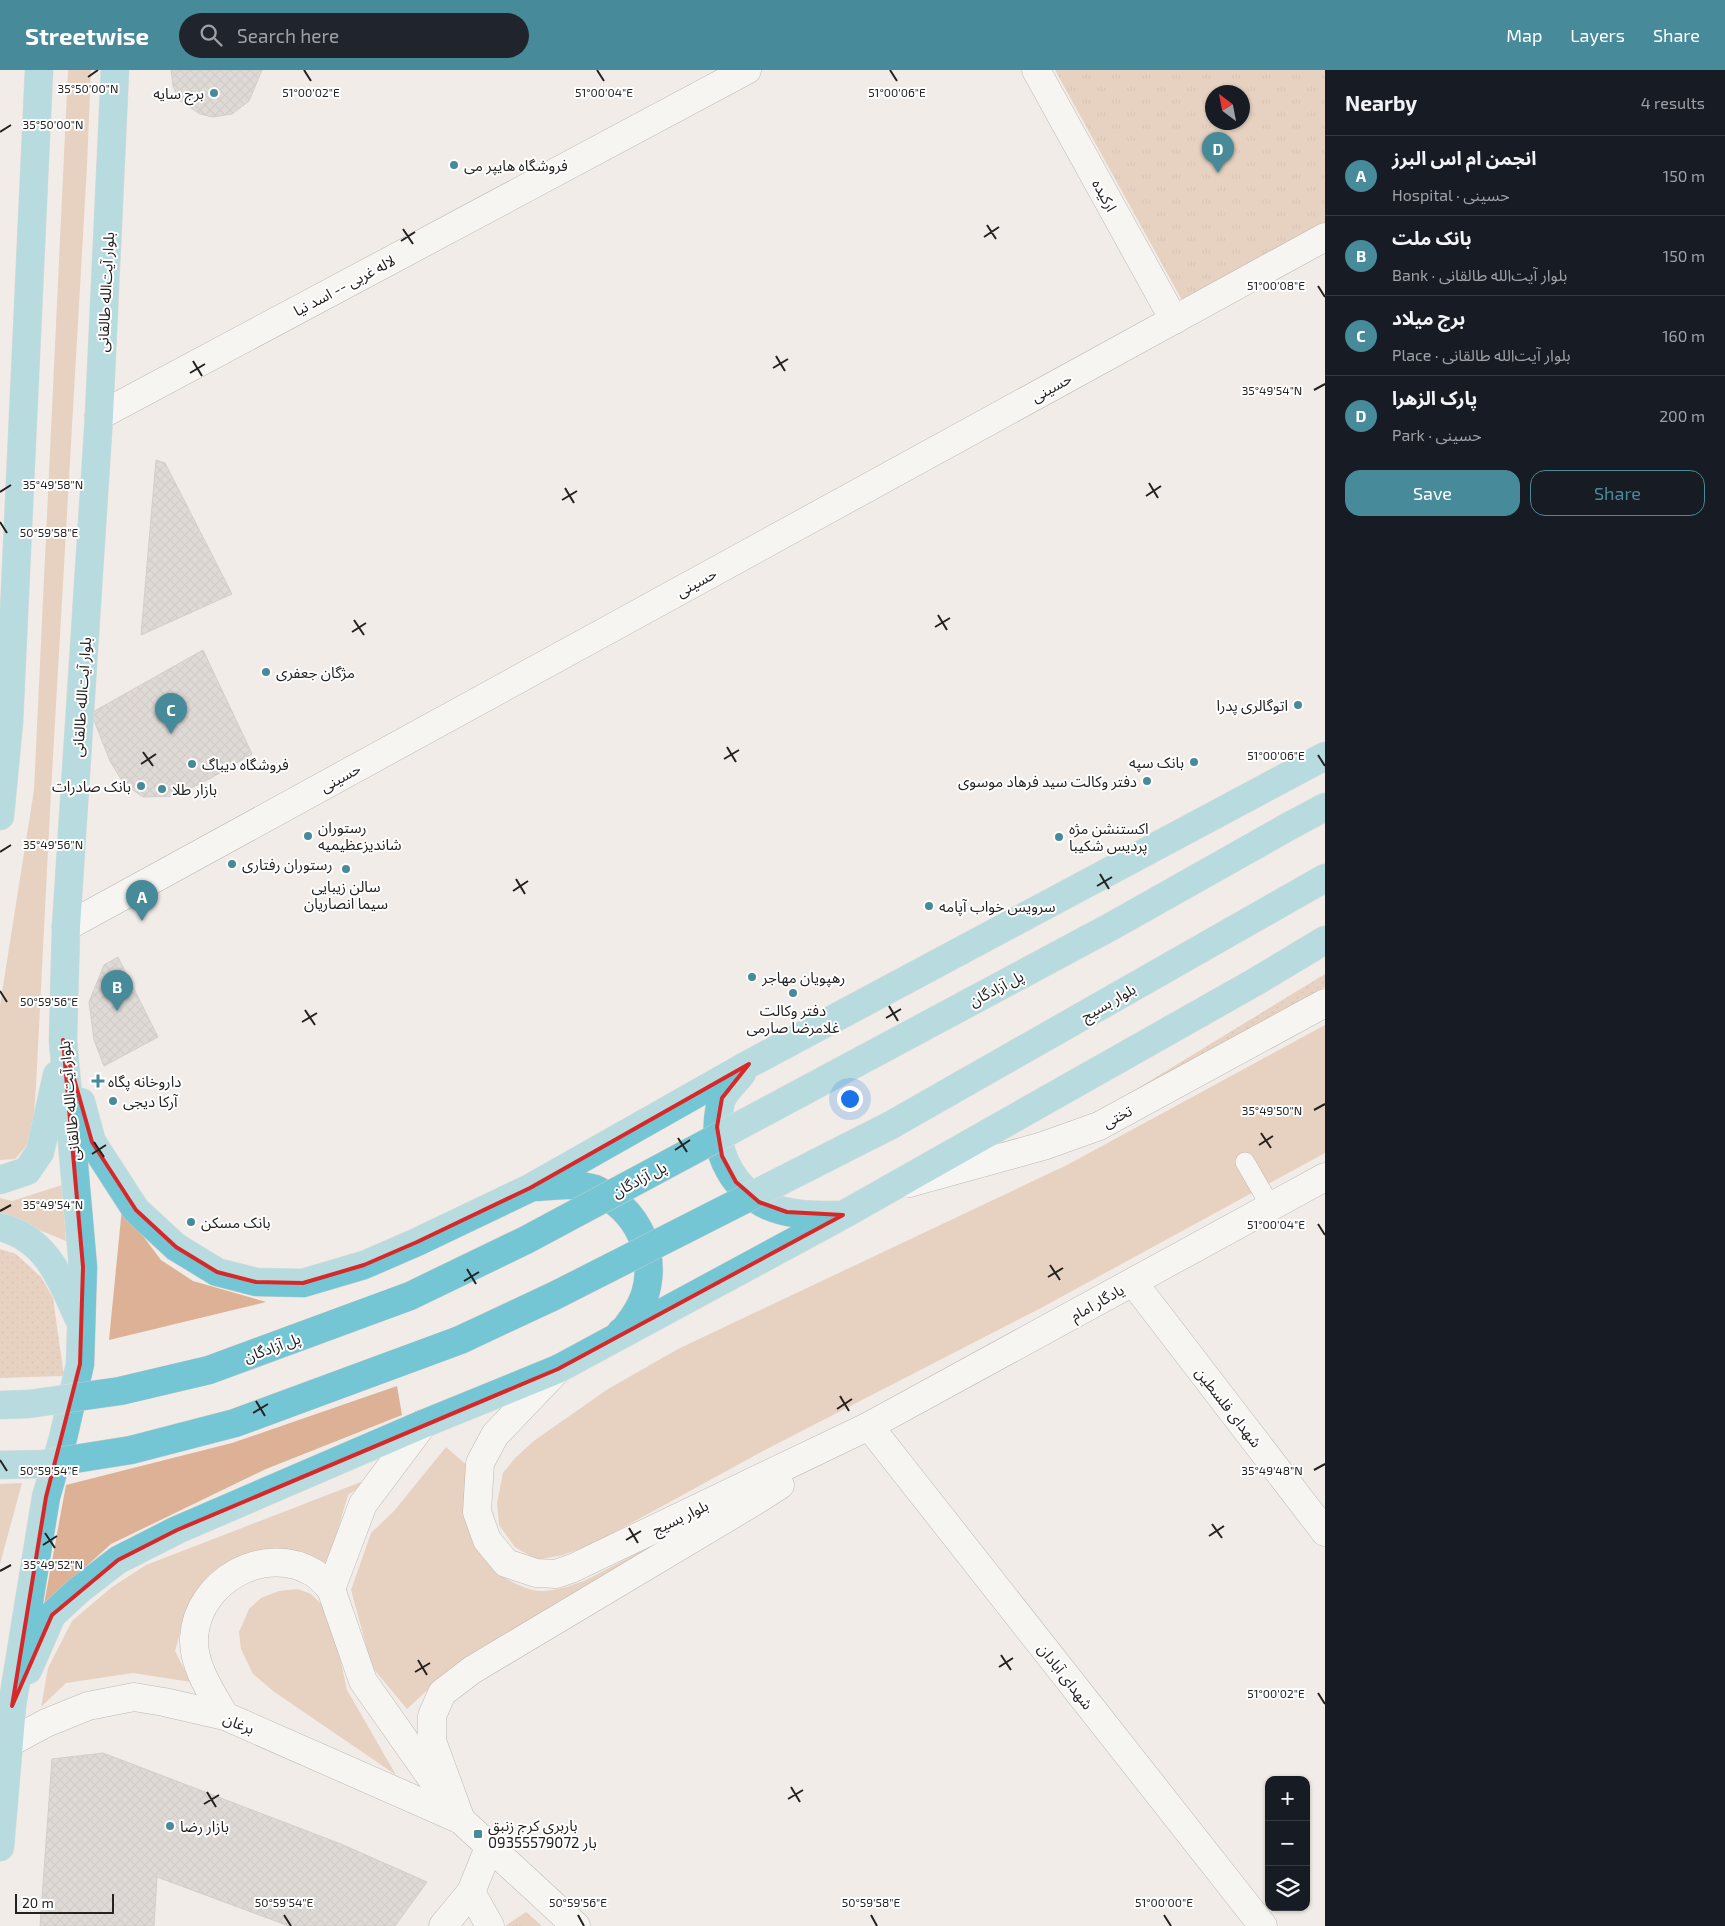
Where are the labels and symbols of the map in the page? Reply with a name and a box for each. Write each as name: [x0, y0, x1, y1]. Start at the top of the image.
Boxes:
text: 35°50'00"N: [58, 81, 118, 95]
place label: برج سایه: [153, 84, 204, 106]
text: 51°00'02"E: [282, 85, 340, 99]
text: 51°00'04"E: [575, 85, 633, 99]
text: 51°00'06"E: [868, 85, 926, 99]
north arrow: [1205, 85, 1250, 130]
marker: برج سایه: [208, 87, 220, 99]
text: 35°50'00"N: [23, 117, 83, 131]
pin: D: [1202, 132, 1234, 173]
place label: فروشگاه هایپر می: [464, 156, 568, 176]
marker: فروشگاه هایپر می: [448, 159, 460, 171]
street label: ارکیده: [1088, 176, 1121, 215]
street label: بلوار آیت‌الله طالقانی: [93, 231, 118, 353]
street label: لاله غربی -- اسد نیا: [290, 251, 398, 320]
text: 51°00'08"E: [1247, 278, 1305, 292]
street label: حسینی: [1028, 369, 1075, 406]
text: 35°49'54"N: [1242, 383, 1302, 397]
text: 35°49'58"N: [23, 477, 83, 491]
text: 50°59'58"E: [20, 525, 79, 539]
street label: حسینی: [673, 564, 720, 601]
street label: بلوار آیت‌الله طالقانی: [68, 636, 95, 758]
place label: مژگان جعفری: [276, 663, 355, 682]
marker: مژگان جعفری: [260, 666, 272, 678]
pin: C: [155, 693, 187, 734]
place label: اتوگالری پدرا: [1217, 696, 1288, 716]
marker: اتوگالری پدرا: [1292, 699, 1304, 711]
text: 51°00'06"E: [1247, 748, 1305, 762]
place label: بانک سپه: [1129, 753, 1184, 773]
place label: فروشگاه دیباگ: [202, 755, 289, 774]
marker: بانک سپه: [1188, 756, 1200, 768]
marker: فروشگاه دیباگ: [186, 758, 198, 770]
street label: حسینی: [317, 759, 364, 796]
place label: دفتر وکالت سید فرهاد موسوی: [958, 772, 1137, 791]
marker: دفتر وکالت سید فرهاد موسوی: [1141, 775, 1153, 787]
place label: بانک صادرات: [52, 777, 131, 796]
marker: بانک صادرات: [135, 780, 147, 792]
place label: بازار طلا: [172, 780, 217, 799]
marker: بازار طلا: [156, 783, 168, 795]
place label: رستوران شاندیزعظیمیه: [318, 818, 402, 854]
place label: اکستنشن مژه پردیس شکیبا: [1069, 819, 1149, 856]
marker: رستوران شاندیزعظیمیه: [302, 830, 314, 842]
marker: اکستنشن مژه پردیس شکیبا: [1053, 831, 1065, 843]
text: 35°49'56"N: [23, 837, 83, 851]
place label: رستوران رفتاری: [242, 855, 332, 874]
marker: رستوران رفتاری: [226, 858, 238, 870]
marker: سالن زیبایی سیما انصاریان: [340, 863, 352, 875]
place label: سالن زیبایی سیما انصاریان: [304, 877, 388, 913]
pin: A: [126, 880, 158, 921]
place label: سرویس خواب آپامه: [939, 897, 1056, 917]
marker: سرویس خواب آپامه: [923, 900, 935, 912]
street label: پل آزادگان: [966, 966, 1027, 1012]
place label: رهپویان مهاجر: [761, 968, 845, 988]
pin: B: [101, 970, 133, 1011]
marker: رهپویان مهاجر: [746, 971, 758, 983]
street label: بلوار بسیج: [1077, 979, 1141, 1028]
marker: دفتر وکالت غلامرضا صارمی: [787, 987, 799, 999]
text: 50°59'56"E: [20, 994, 78, 1008]
place label: دفتر وکالت غلامرضا صارمی: [747, 1001, 840, 1037]
street label: بلوار آیت‌الله طالقانی: [55, 1040, 84, 1162]
place label: داروخانه پگاه: [108, 1072, 181, 1092]
marker: داروخانه پگاه: [92, 1075, 104, 1087]
your location: [837, 1086, 863, 1112]
place label: آرکا دیجی: [123, 1092, 178, 1111]
marker: آرکا دیجی: [107, 1095, 119, 1107]
street label: تختی: [1099, 1101, 1135, 1132]
text: 35°49'50"N: [1242, 1103, 1302, 1117]
street label: پل آزادگان: [609, 1157, 670, 1203]
text: 35°49'54"N: [23, 1197, 83, 1211]
place label: بانک مسکن: [201, 1213, 271, 1232]
marker: بانک مسکن: [185, 1216, 197, 1228]
text: 51°00'04"E: [1247, 1217, 1305, 1231]
street label: یادگار امام: [1067, 1280, 1128, 1327]
street label: پل آزادگان: [241, 1328, 304, 1368]
street label: شهدای فلسطین: [1191, 1363, 1266, 1451]
text: 50°59'54"E: [20, 1463, 79, 1477]
text: 35°49'48"N: [1241, 1463, 1303, 1477]
street label: بلوار بسیج: [649, 1496, 713, 1542]
text: 35°49'52"N: [23, 1557, 83, 1571]
street label: شهدای آبادان: [1034, 1639, 1097, 1713]
text: 51°00'02"E: [1247, 1686, 1305, 1700]
street label: برغان: [221, 1709, 257, 1738]
place label: باربری کرج زنبق بار 09355579072: [488, 1816, 597, 1852]
place label: بازار رضا: [180, 1817, 229, 1836]
marker: بازار رضا: [164, 1820, 176, 1832]
marker: باربری کرج زنبق بار 09355579072: [472, 1828, 484, 1840]
scale bar: [15, 1891, 114, 1914]
text: 50°59'54"E: [255, 1895, 314, 1909]
text: 50°59'56"E: [549, 1895, 607, 1909]
text: 50°59'58"E: [842, 1895, 901, 1909]
text: 51°00'00"E: [1135, 1895, 1193, 1909]

